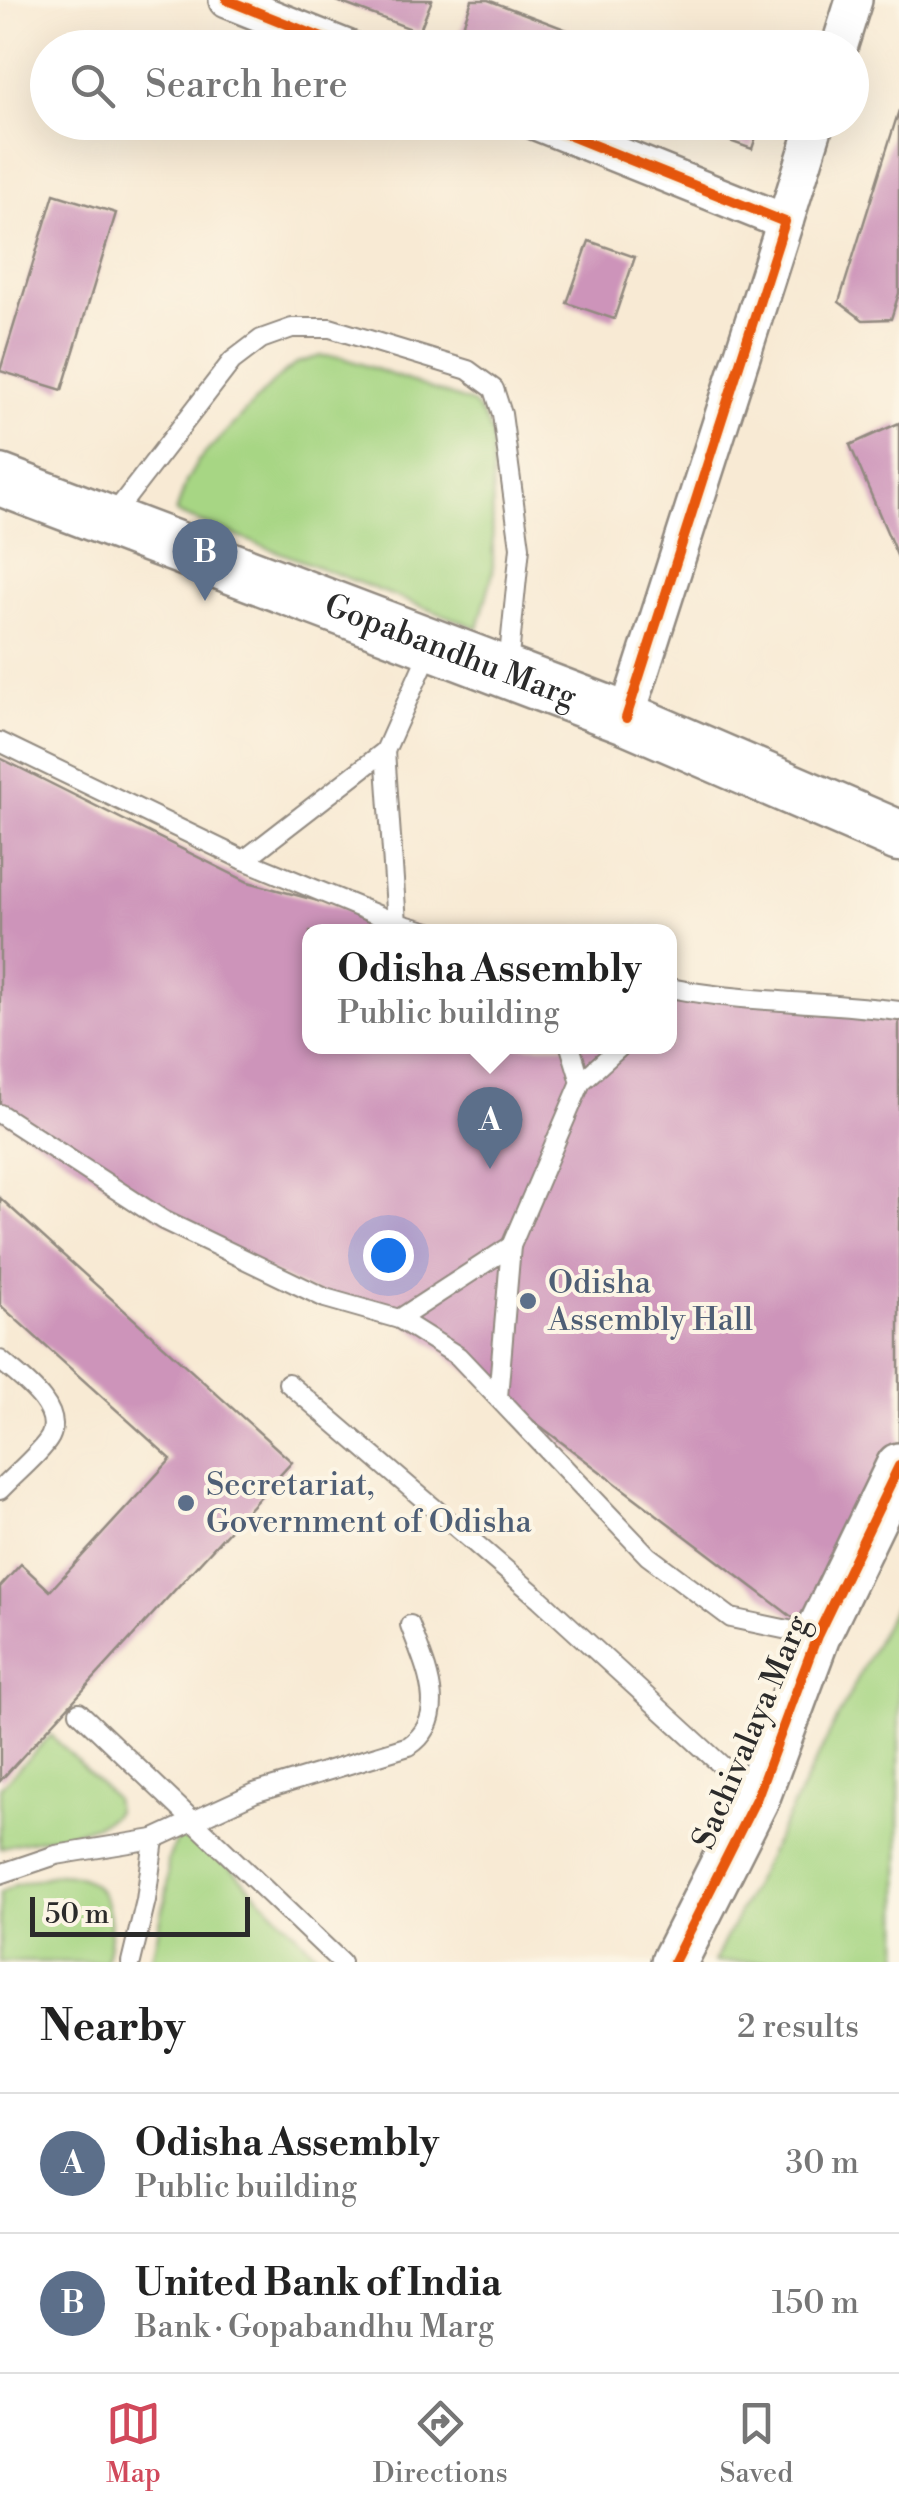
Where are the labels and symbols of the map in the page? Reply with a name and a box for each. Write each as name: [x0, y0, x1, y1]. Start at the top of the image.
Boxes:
pin: B: [172, 518, 238, 601]
street label: Gopabandhu Marg: [319, 585, 583, 718]
pin: A: [458, 1086, 522, 1169]
your location: [363, 1230, 414, 1281]
place label: Odisha Assembly Hall: [547, 1263, 753, 1340]
marker: Odisha Assembly Hall: [517, 1290, 539, 1312]
place label: Secretariat, Government of Odisha: [206, 1465, 533, 1542]
marker: Secretariat, Government of Odisha: [175, 1492, 197, 1514]
street label: Sachivalaya Marg: [684, 1609, 818, 1855]
scale bar: [30, 1892, 250, 1936]

